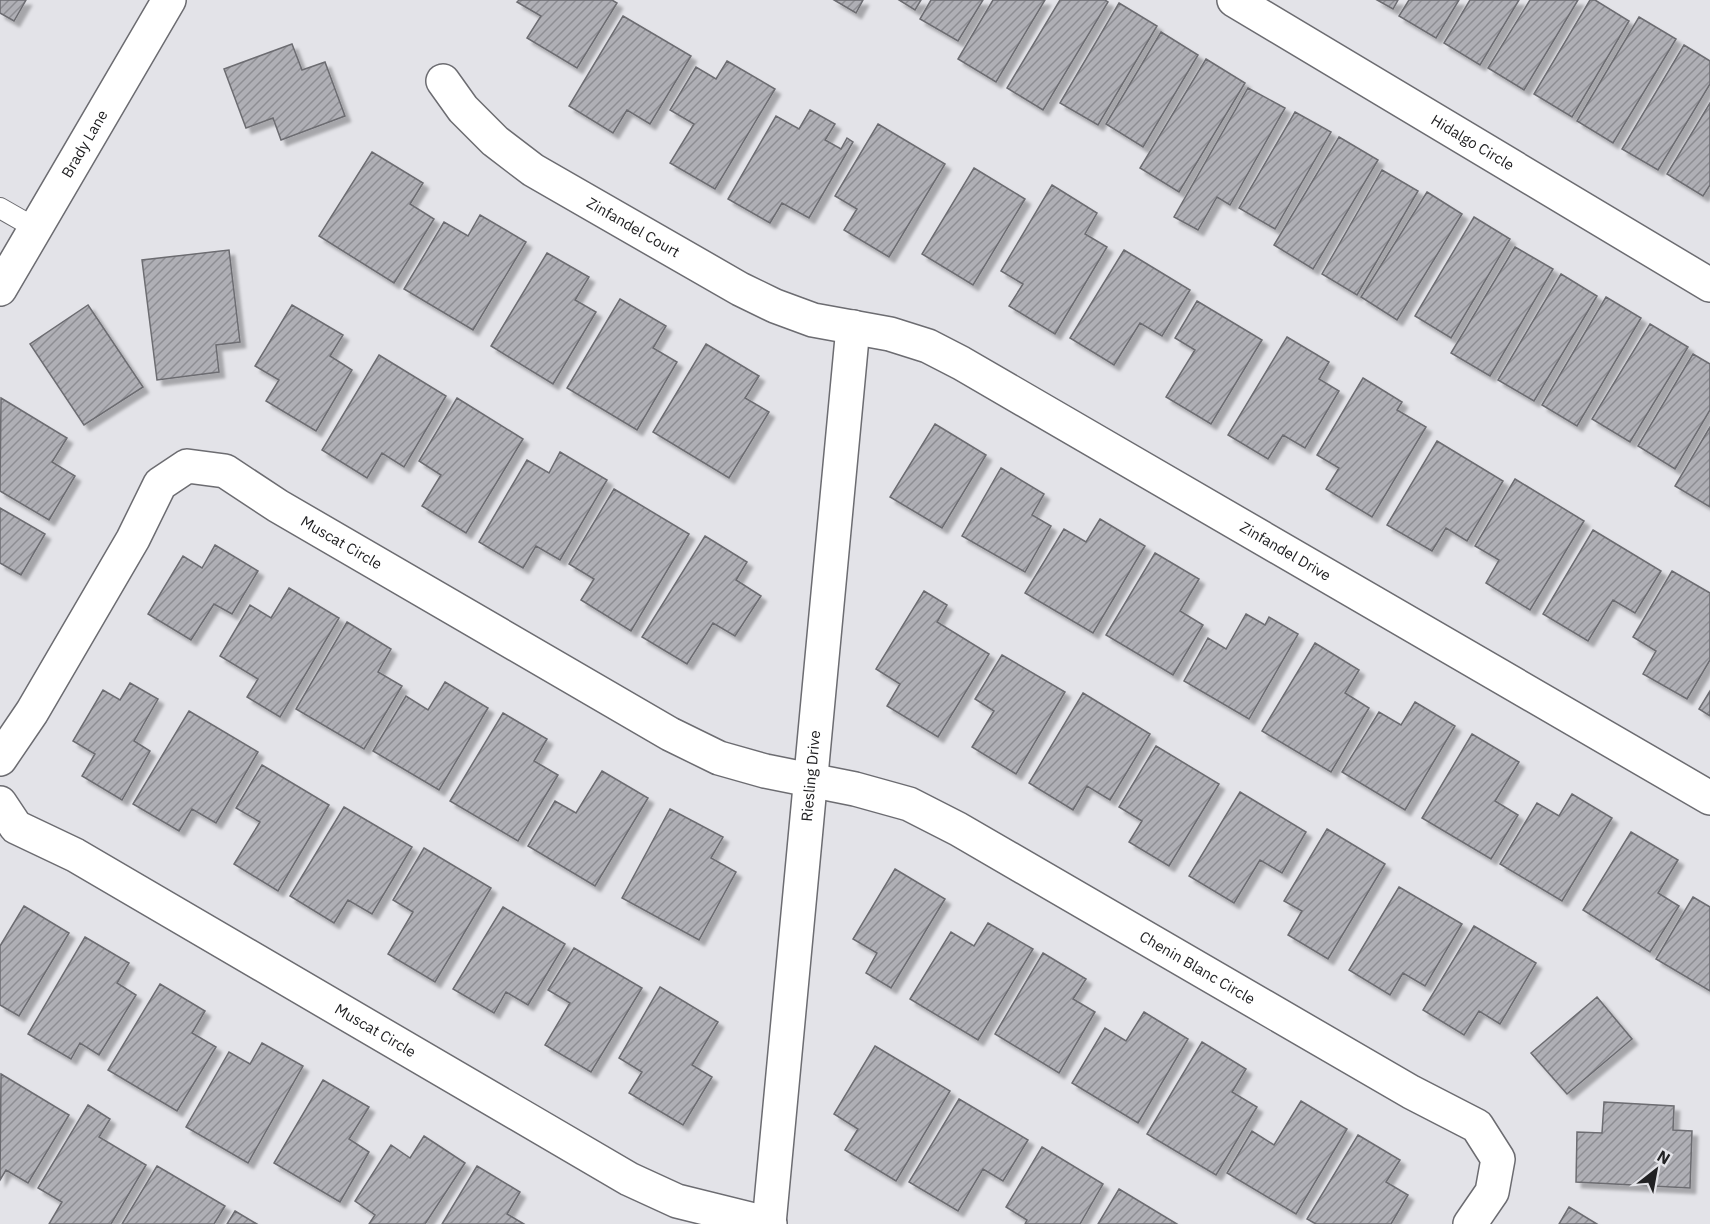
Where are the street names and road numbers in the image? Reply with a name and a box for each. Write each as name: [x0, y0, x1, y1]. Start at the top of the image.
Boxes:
street label: Brady Lane: [57, 106, 112, 181]
street label: Hidalgo Circle: [1428, 110, 1518, 175]
street label: Zinfandel Court: [584, 193, 683, 261]
street label: Muscat Circle: [298, 511, 386, 573]
street label: Zinfandel Drive: [1237, 517, 1334, 585]
street label: Riesling Drive: [797, 729, 824, 822]
street label: Chenin Blanc Circle: [1136, 926, 1259, 1008]
street label: Muscat Circle: [332, 999, 420, 1061]

